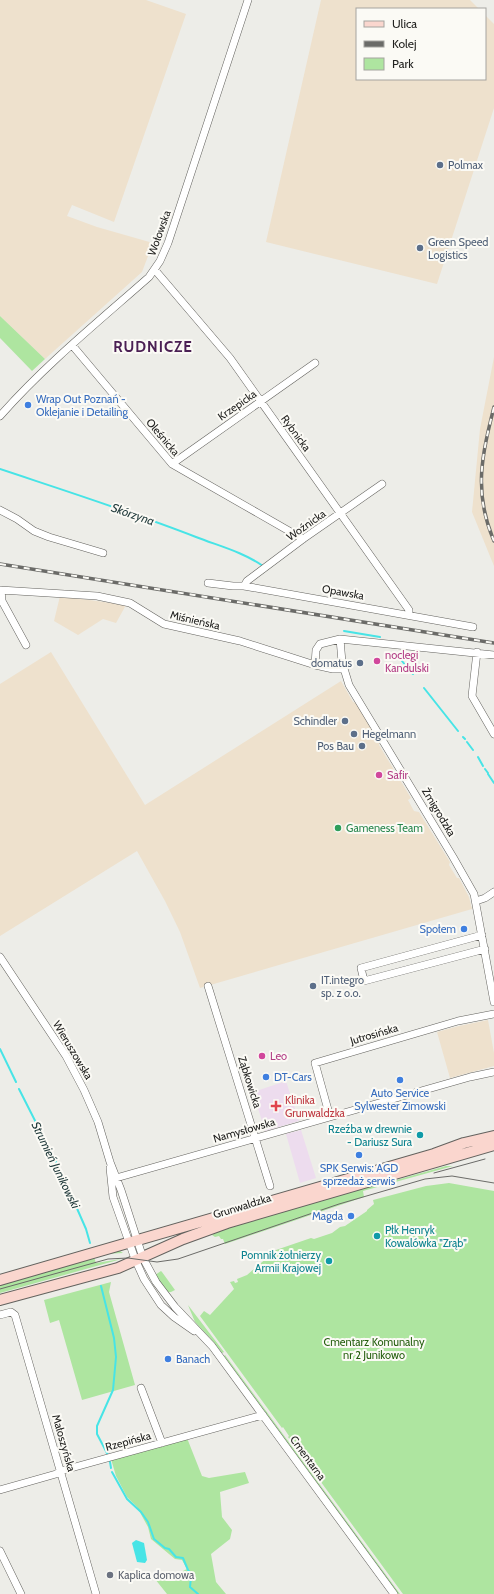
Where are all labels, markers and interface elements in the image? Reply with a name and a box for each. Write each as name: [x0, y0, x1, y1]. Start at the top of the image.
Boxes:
legend: [356, 8, 486, 80]
text: Ulica: [392, 16, 417, 31]
text: Kolej: [392, 36, 416, 51]
text: Park: [392, 56, 414, 71]
place label: Polmax: [448, 158, 484, 172]
marker: Polmax: [435, 160, 445, 170]
street label: Wołowska: [144, 208, 174, 258]
place label: Green Speed Logistics: [428, 235, 488, 262]
marker: Green Speed Logistics: [415, 243, 425, 253]
district label: RUDNICZE: [113, 338, 193, 356]
street label: Krzepicka: [215, 386, 260, 423]
place label: Wrap Out Poznań - Oklejanie i Detailing: [36, 392, 128, 419]
marker: Wrap Out Poznań - Oklejanie i Detailing: [23, 400, 33, 410]
street label: Rybnicka: [278, 412, 314, 455]
street label: Oleśnicka: [143, 415, 183, 459]
water label: Skórzyna: [109, 500, 157, 528]
street label: Woźnicka: [284, 506, 329, 544]
street label: Opawska: [321, 581, 366, 603]
street label: Miśnieńska: [169, 607, 222, 633]
place label: noclegi Kandulski: [385, 648, 429, 675]
place label: domatus: [311, 656, 352, 670]
marker: noclegi Kandulski: [372, 656, 382, 666]
marker: domatus: [355, 658, 365, 668]
place label: Schindler: [293, 714, 338, 728]
marker: Schindler: [340, 716, 350, 726]
place label: Hegelmann: [362, 727, 416, 741]
marker: Hegelmann: [349, 729, 359, 739]
place label: Pos Bau: [317, 739, 354, 753]
marker: Pos Bau: [357, 741, 367, 751]
place label: Safir: [387, 768, 409, 782]
marker: Safir: [374, 770, 384, 780]
street label: Żmigrodzka: [419, 785, 459, 839]
place label: Gameness Team: [346, 821, 423, 835]
marker: Gameness Team: [333, 823, 343, 833]
place label: Społem: [420, 922, 456, 936]
marker: Społem: [459, 924, 469, 934]
place label: IT.integro sp. z o.o.: [321, 973, 364, 1000]
marker: IT.integro sp. z o.o.: [308, 981, 318, 991]
street label: Wieruszowska: [50, 1018, 96, 1082]
street label: Jutrosińska: [347, 1020, 400, 1048]
place label: Leo: [270, 1049, 287, 1063]
marker: Leo: [257, 1051, 267, 1061]
street label: Ząbkowicka: [235, 1054, 265, 1110]
place label: DT-Cars: [274, 1070, 312, 1084]
marker: DT-Cars: [261, 1072, 271, 1082]
marker: Auto Service Sylwester Zimowski: [395, 1075, 405, 1085]
place label: Auto Service Sylwester Zimowski: [354, 1086, 446, 1113]
place label: Klinika Grunwaldzka: [285, 1093, 346, 1120]
marker: Klinika Grunwaldzka: [270, 1100, 282, 1112]
street label: Namysłowska: [211, 1114, 277, 1146]
water label: Strumień Junikowski: [28, 1119, 84, 1211]
place label: Rzeźba w drewnie - Dariusz Sura: [328, 1122, 413, 1149]
marker: Rzeźba w drewnie - Dariusz Sura: [415, 1130, 425, 1140]
marker: SPK Serwis: AGD sprzedaż serwis: [354, 1150, 364, 1160]
place label: SPK Serwis: AGD sprzedaż serwis: [320, 1161, 398, 1188]
street label: Grunwaldzka: [211, 1190, 273, 1221]
place label: Magda: [312, 1209, 344, 1223]
marker: Magda: [346, 1211, 356, 1221]
place label: Płk Henryk Kowalówka "Zrąb": [385, 1223, 467, 1250]
marker: Płk Henryk Kowalówka "Zrąb": [372, 1231, 382, 1241]
place label: Pomnik żołnierzy Armii Krajowej: [241, 1248, 321, 1275]
marker: Pomnik żołnierzy Armii Krajowej: [324, 1256, 334, 1266]
park label: Cmentarz Komunalny nr 2 Junikowo: [323, 1335, 425, 1362]
place label: Banach: [176, 1352, 210, 1366]
marker: Banach: [163, 1354, 173, 1364]
street label: Małoszyńska: [49, 1413, 79, 1474]
street label: Rzepińska: [104, 1428, 153, 1454]
street label: Cmentarna: [287, 1433, 329, 1484]
place label: Kaplica domowa: [118, 1568, 195, 1582]
marker: Kaplica domowa: [105, 1570, 115, 1580]

